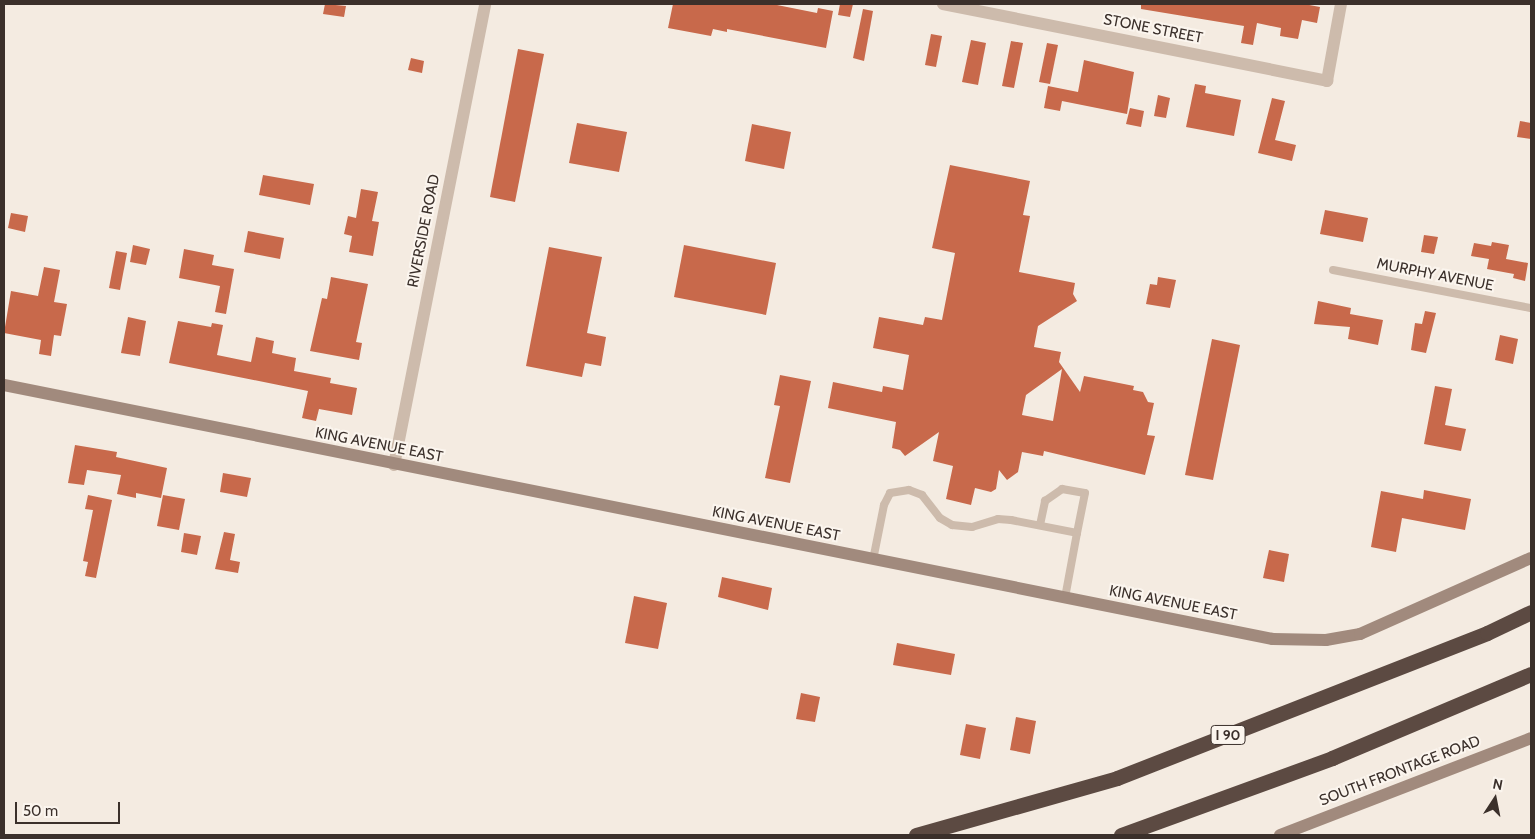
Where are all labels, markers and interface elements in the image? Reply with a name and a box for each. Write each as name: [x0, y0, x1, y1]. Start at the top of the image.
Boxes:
street label: STONE STREET: [1102, 11, 1204, 47]
street label: RIVERSIDE ROAD: [404, 173, 444, 289]
street label: MURPHY AVENUE: [1375, 255, 1495, 295]
street label: KING AVENUE EAST: [314, 424, 444, 466]
street label: KING AVENUE EAST: [711, 503, 841, 545]
street label: KING AVENUE EAST: [1108, 582, 1238, 624]
road number: I 90: [1210, 724, 1246, 746]
street label: SOUTH FRONTAGE ROAD: [1317, 732, 1483, 810]
north arrow: [1470, 774, 1520, 824]
text: N: [1491, 774, 1504, 794]
scale bar: [18, 792, 122, 824]
text: 50 m: [23, 802, 58, 820]

